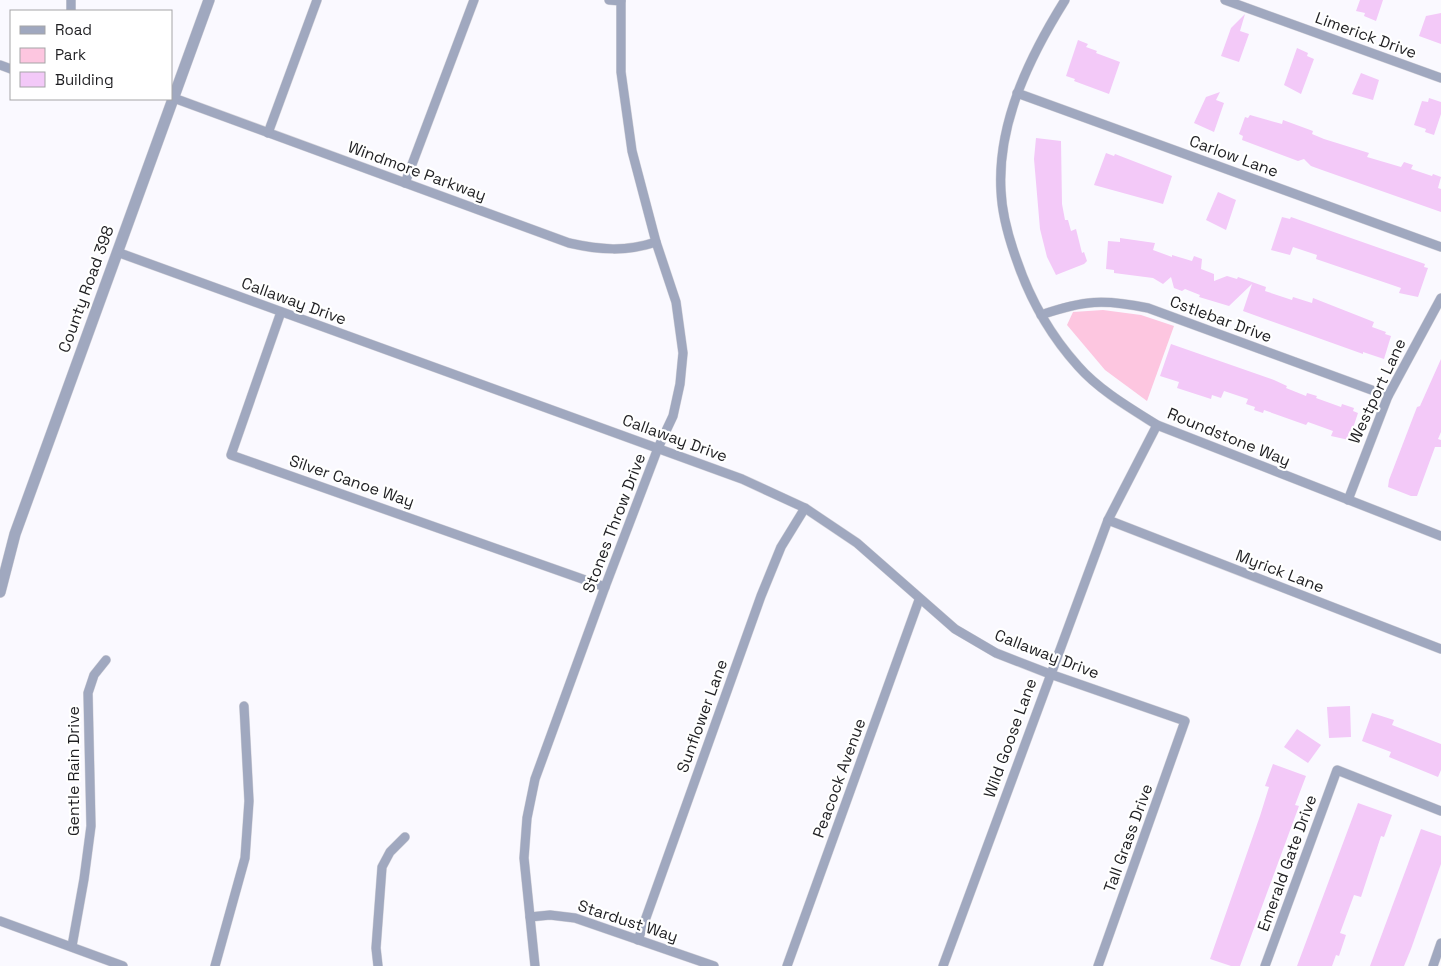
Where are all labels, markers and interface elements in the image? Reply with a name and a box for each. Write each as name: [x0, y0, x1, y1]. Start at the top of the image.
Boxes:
street label: Limerick Drive: [1312, 7, 1420, 63]
legend: [10, 10, 172, 100]
text: Road: [55, 20, 92, 39]
text: Park: [55, 45, 86, 64]
text: Building: [55, 70, 114, 89]
street label: Carlow Lane: [1187, 130, 1281, 182]
street label: Windmore Parkway: [345, 136, 489, 206]
street label: County Road 398: [53, 223, 119, 355]
street label: Callaway Drive: [239, 272, 349, 330]
street label: Cstlebar Drive: [1167, 291, 1275, 347]
street label: Westport Lane: [1343, 335, 1411, 447]
street label: Roundstone Way: [1164, 403, 1294, 471]
street label: Callaway Drive: [620, 409, 730, 467]
street label: Silver Canoe Way: [287, 450, 417, 512]
street label: Stones Throw Drive: [578, 450, 650, 596]
street label: Myrick Lane: [1233, 545, 1327, 597]
street label: Callaway Drive: [992, 624, 1102, 684]
street label: Sunflower Lane: [672, 656, 732, 776]
street label: Wild Goose Lane: [979, 675, 1041, 801]
street label: Gentle Rain Drive: [63, 706, 84, 836]
street label: Peacock Avenue: [808, 715, 870, 841]
street label: Tall Grass Drive: [1099, 781, 1157, 895]
street label: Emerald Gate Drive: [1253, 792, 1321, 934]
street label: Stardust Way: [575, 895, 681, 947]

